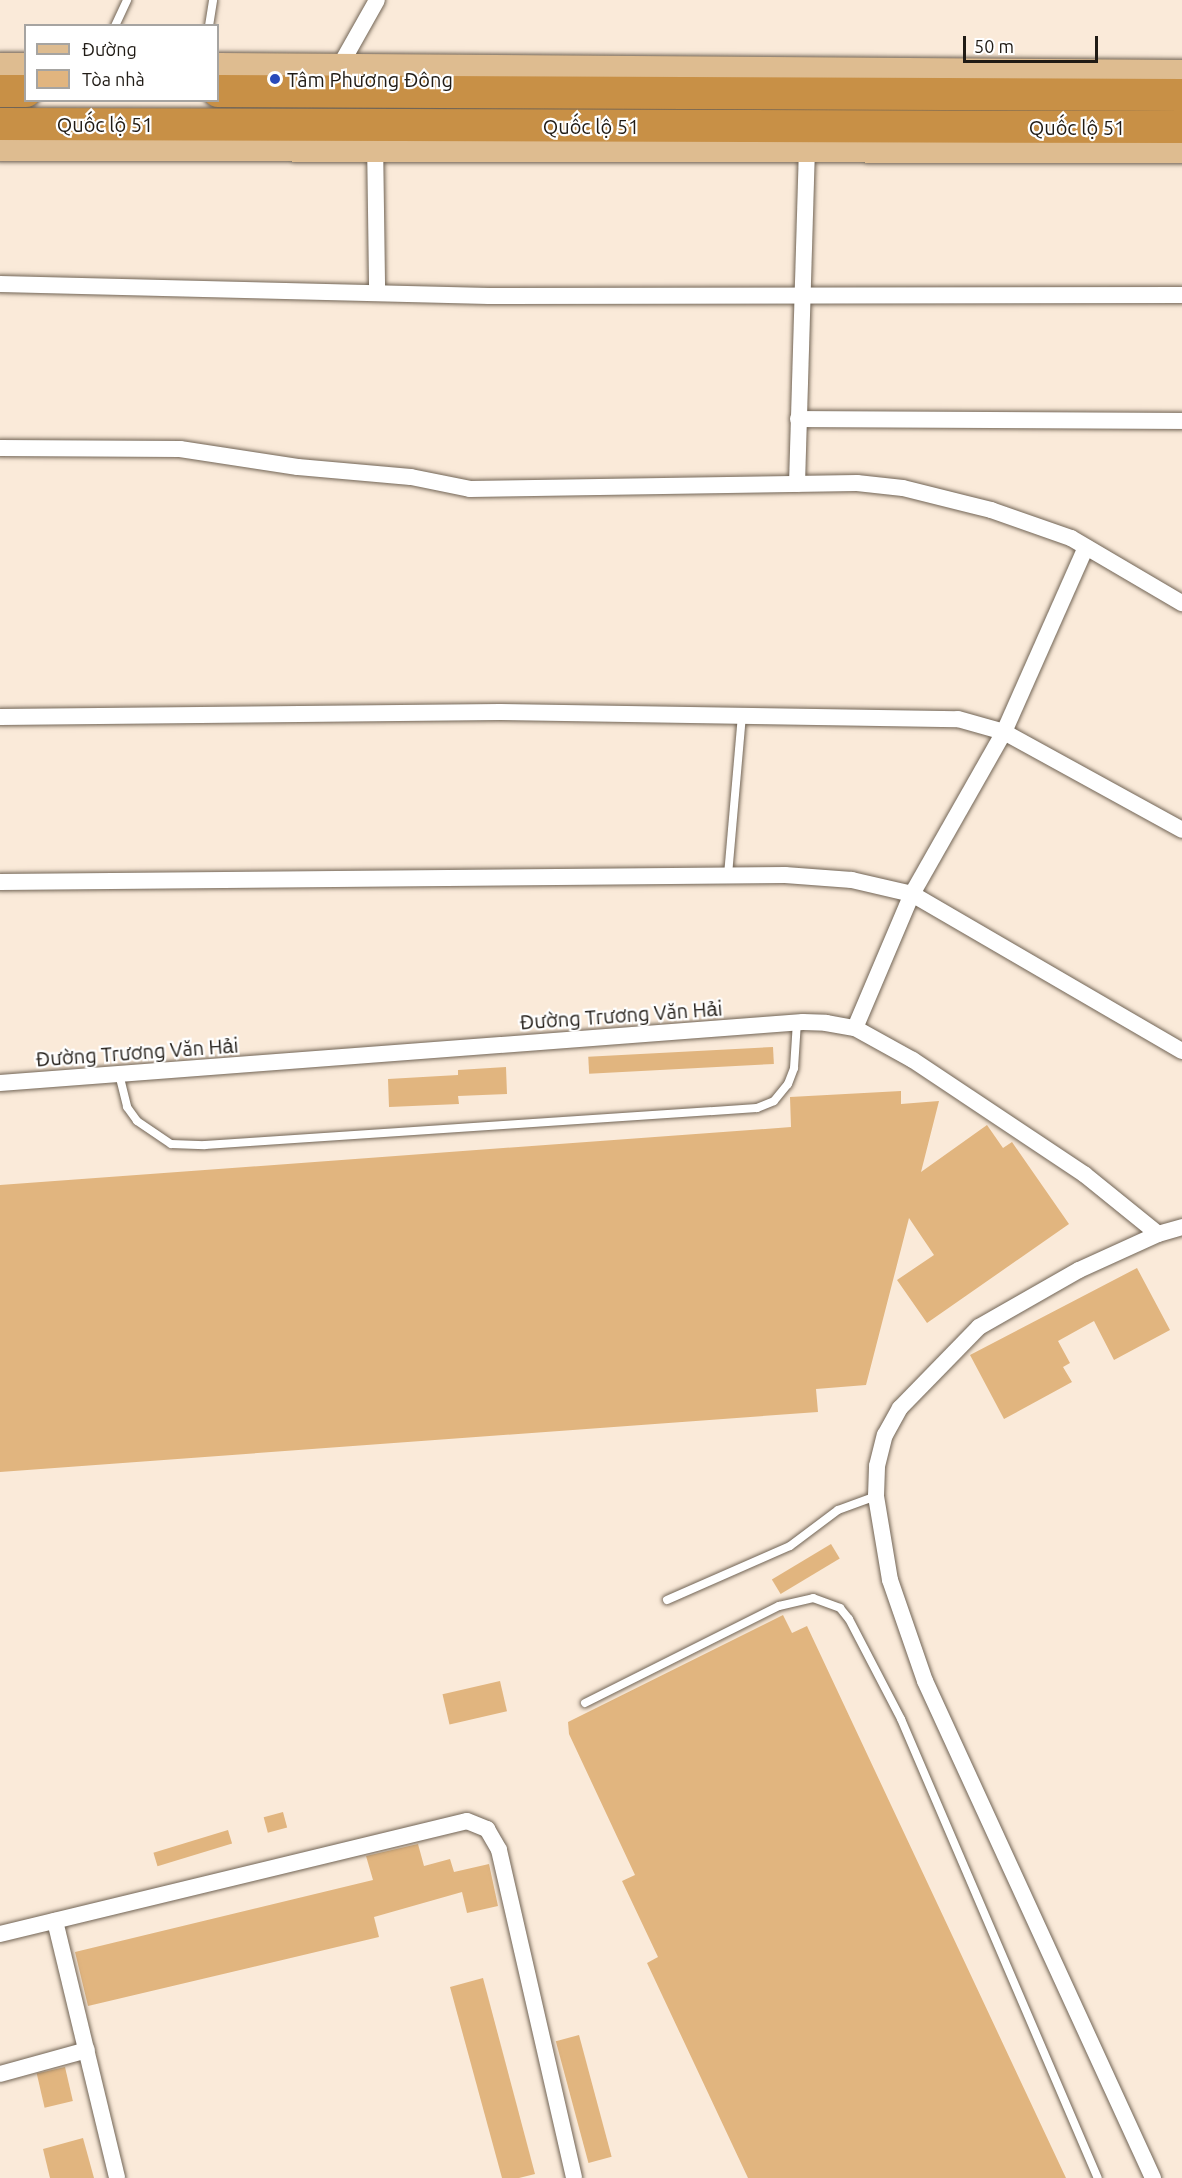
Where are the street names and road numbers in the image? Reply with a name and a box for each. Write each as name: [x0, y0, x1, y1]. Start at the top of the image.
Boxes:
street label: Quốc lộ 51: [57, 112, 153, 136]
street label: Quốc lộ 51: [543, 114, 639, 138]
street label: Quốc lộ 51: [1029, 115, 1125, 139]
street label: Đường Trương Văn Hải: [519, 996, 723, 1034]
street label: Đường Trương Văn Hải: [35, 1033, 239, 1071]

